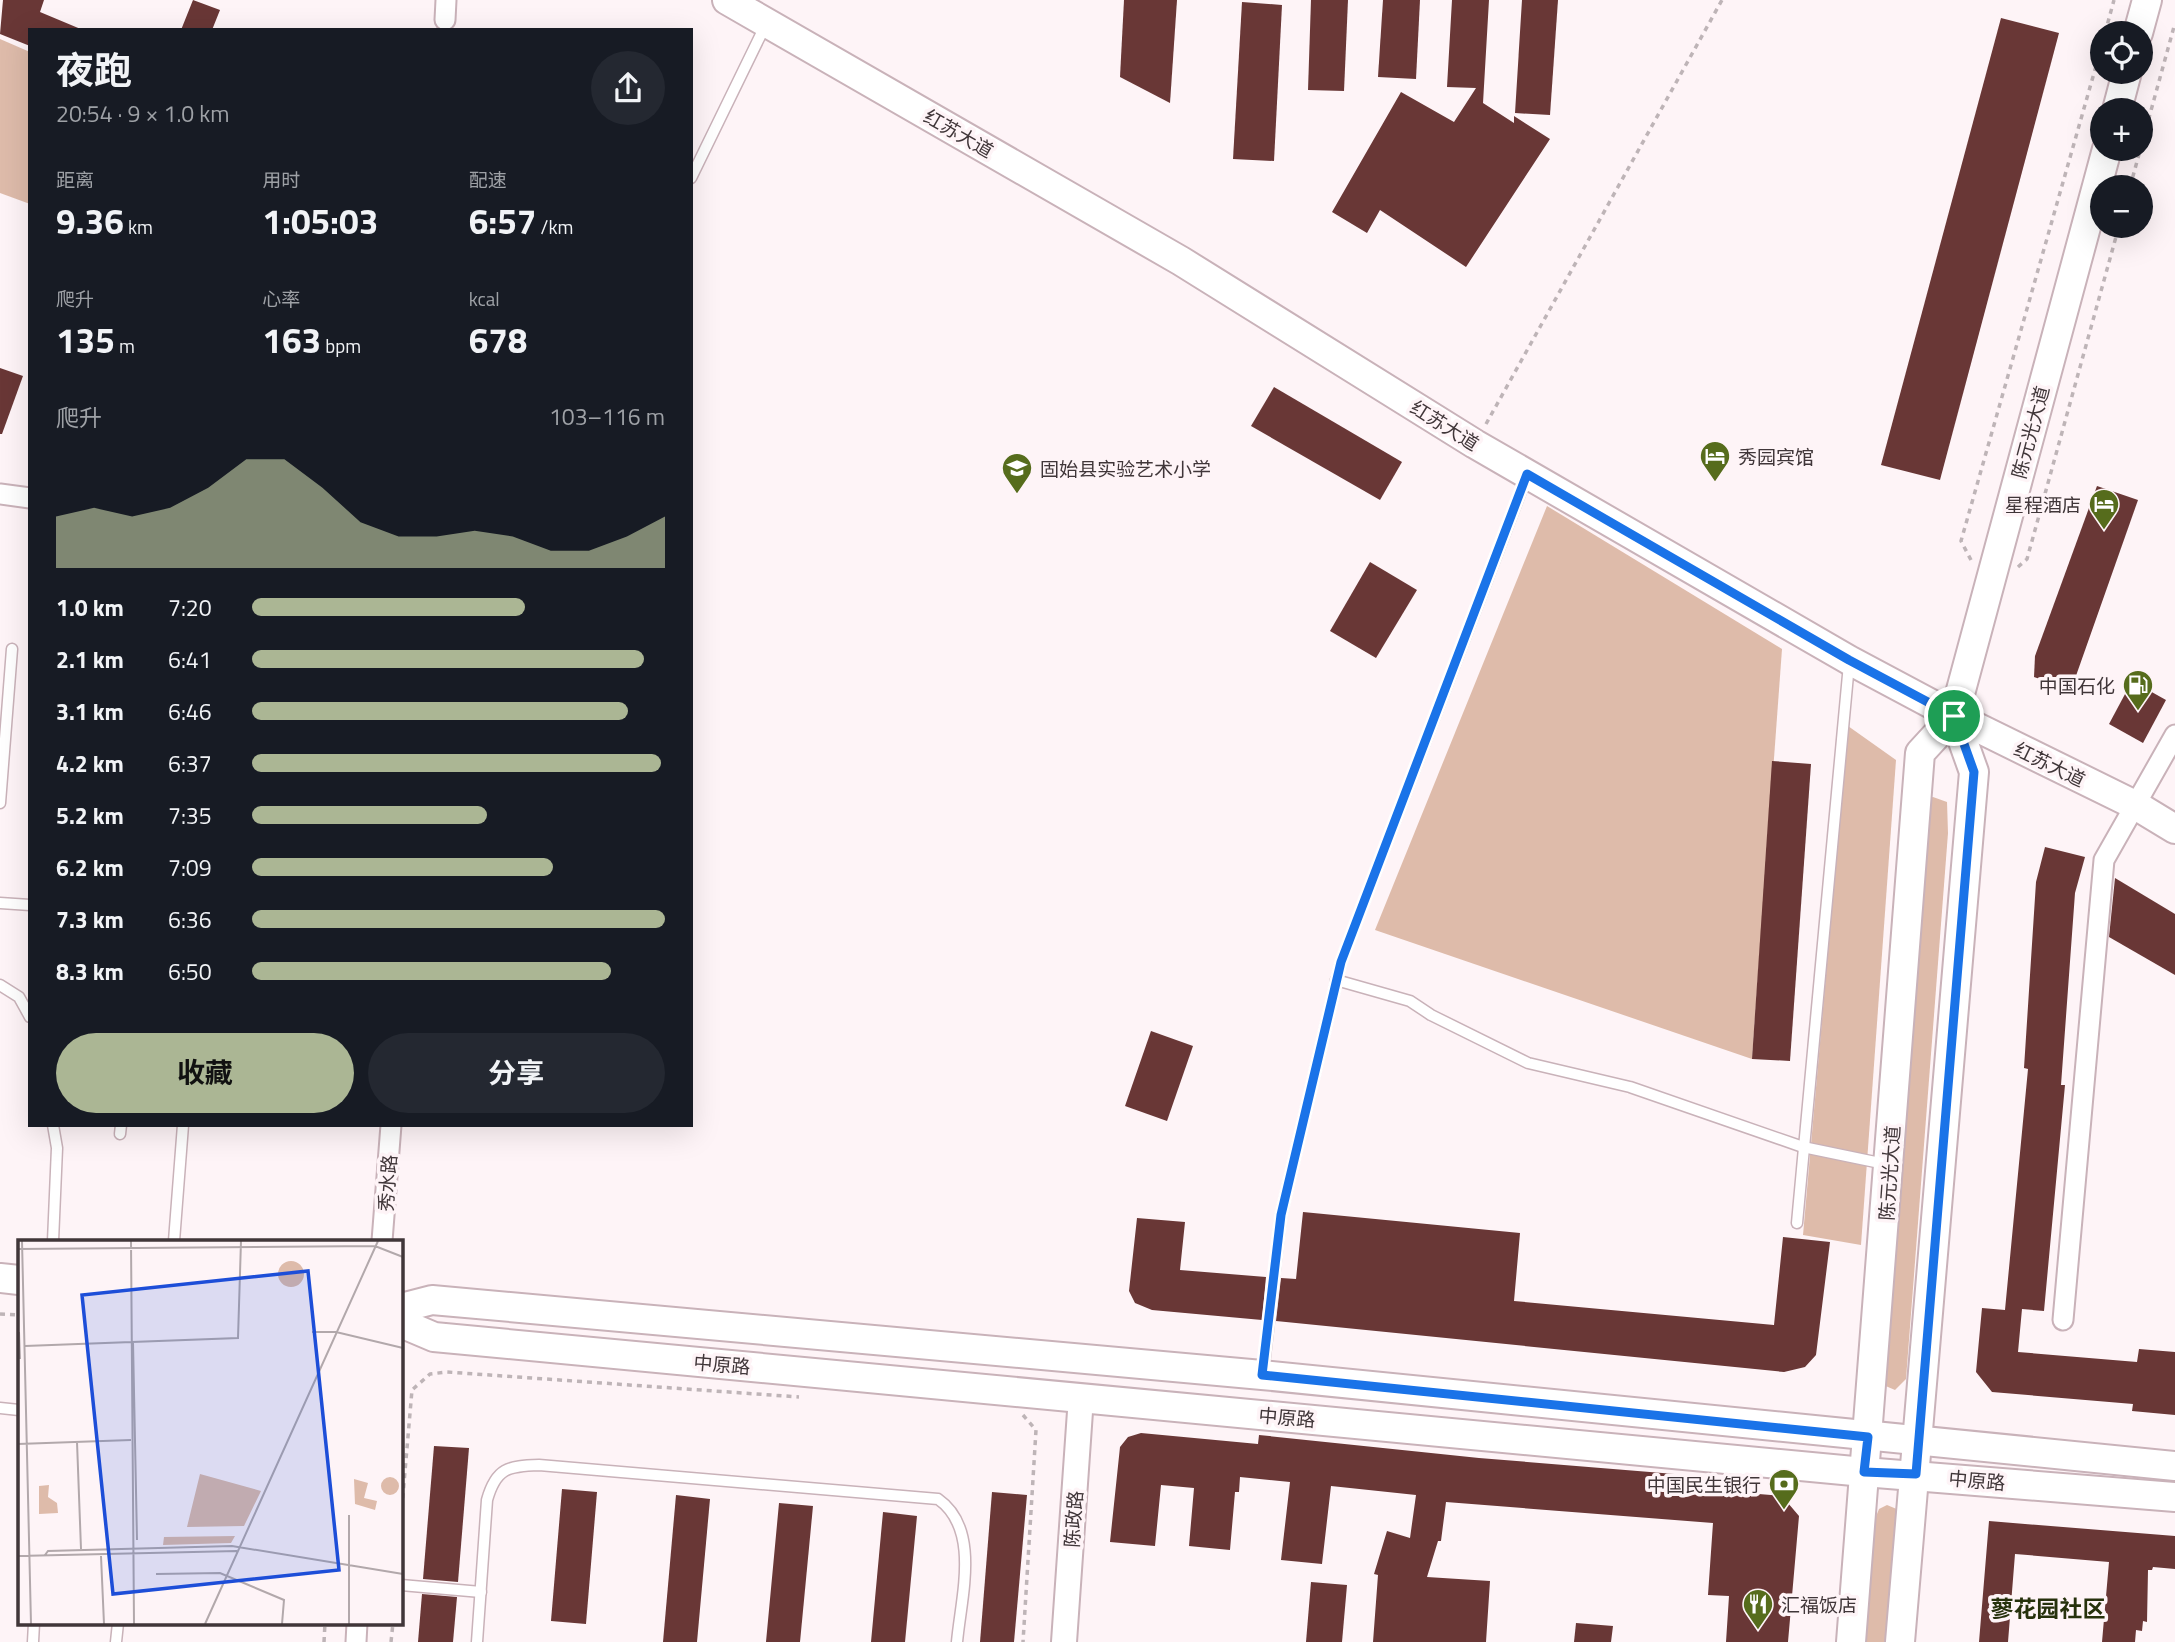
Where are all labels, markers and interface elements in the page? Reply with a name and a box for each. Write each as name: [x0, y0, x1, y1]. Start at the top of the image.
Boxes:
map controls: [2090, 21, 2153, 238]
button: locate: [2090, 21, 2153, 84]
text: 夜跑: [56, 41, 132, 99]
button: share: [591, 51, 665, 125]
text: 20:54 · 9 × 1.0 km: [56, 96, 230, 131]
button: +: [2090, 98, 2153, 161]
street label: 红苏大道: [919, 101, 999, 165]
text: 距离: [56, 165, 94, 194]
text: 用时: [262, 165, 300, 194]
text: 配速: [469, 165, 507, 194]
button: −: [2090, 175, 2153, 238]
text: 9.36: [56, 194, 124, 248]
text: 1:05:03: [262, 194, 378, 248]
text: 6:57: [469, 194, 536, 248]
text: km: [124, 212, 153, 241]
text: /km: [536, 212, 573, 241]
text: 爬升: [56, 284, 94, 313]
text: 心率: [262, 284, 300, 313]
text: kcal: [469, 284, 500, 313]
text: 135: [56, 313, 115, 367]
text: 163: [262, 313, 321, 367]
text: 678: [469, 313, 527, 367]
text: m: [115, 331, 135, 360]
text: bpm: [321, 331, 361, 360]
street label: 陈元光大道: [2004, 382, 2056, 482]
street label: 红苏大道: [1405, 393, 1485, 457]
text: 103–116 m: [549, 399, 665, 434]
text: 爬升: [56, 400, 102, 435]
hotel icon: 秀园宾馆: [1698, 439, 1732, 483]
place label: 秀园宾馆: [1738, 442, 1814, 471]
school or university icon: 固始县实验艺术小学: [1000, 451, 1034, 495]
place label: 固始县实验艺术小学: [1040, 454, 1211, 483]
hotel icon: 星程酒店: [2087, 487, 2121, 531]
place label: 星程酒店: [2005, 490, 2081, 519]
text: 1.0 km: [56, 590, 124, 625]
text: 7:20: [168, 590, 212, 625]
text: 2.1 km: [56, 642, 124, 677]
text: 6:41: [168, 642, 212, 677]
fuel station icon: 中国石化: [2121, 668, 2155, 712]
place label: 中国石化: [2039, 671, 2115, 700]
pin: [1924, 686, 1984, 746]
text: 3.1 km: [56, 694, 124, 729]
text: 6:46: [168, 694, 212, 729]
icon: arrive: [1935, 697, 1973, 735]
street label: 红苏大道: [2009, 734, 2091, 794]
text: 4.2 km: [56, 746, 124, 781]
text: 6:37: [168, 746, 212, 781]
text: 5.2 km: [56, 798, 124, 833]
text: 7:35: [168, 798, 212, 833]
text: 6.2 km: [56, 850, 124, 885]
text: 7:09: [168, 850, 212, 885]
text: 7.3 km: [56, 902, 124, 937]
text: 6:36: [168, 902, 212, 937]
text: 8.3 km: [56, 954, 124, 989]
text: 6:50: [168, 954, 212, 989]
button: 收藏: [56, 1033, 354, 1113]
button: 分享: [368, 1033, 665, 1113]
street label: 陈元光大道: [1871, 1125, 1907, 1221]
street label: 秀水路: [371, 1154, 403, 1212]
inset map: [18, 1240, 402, 1624]
street label: 中原路: [692, 1347, 752, 1381]
street label: 中原路: [1257, 1400, 1317, 1434]
street label: 中原路: [1947, 1463, 2007, 1497]
bank icon: 中国民生银行: [1767, 1467, 1801, 1511]
place label: 中国民生银行: [1647, 1470, 1761, 1499]
street label: 陈政路: [1057, 1490, 1089, 1548]
restaurant icon: 汇福饭店: [1741, 1587, 1775, 1631]
place label: 汇福饭店: [1781, 1590, 1857, 1619]
district label: 蓼花园社区: [1991, 1591, 2106, 1626]

